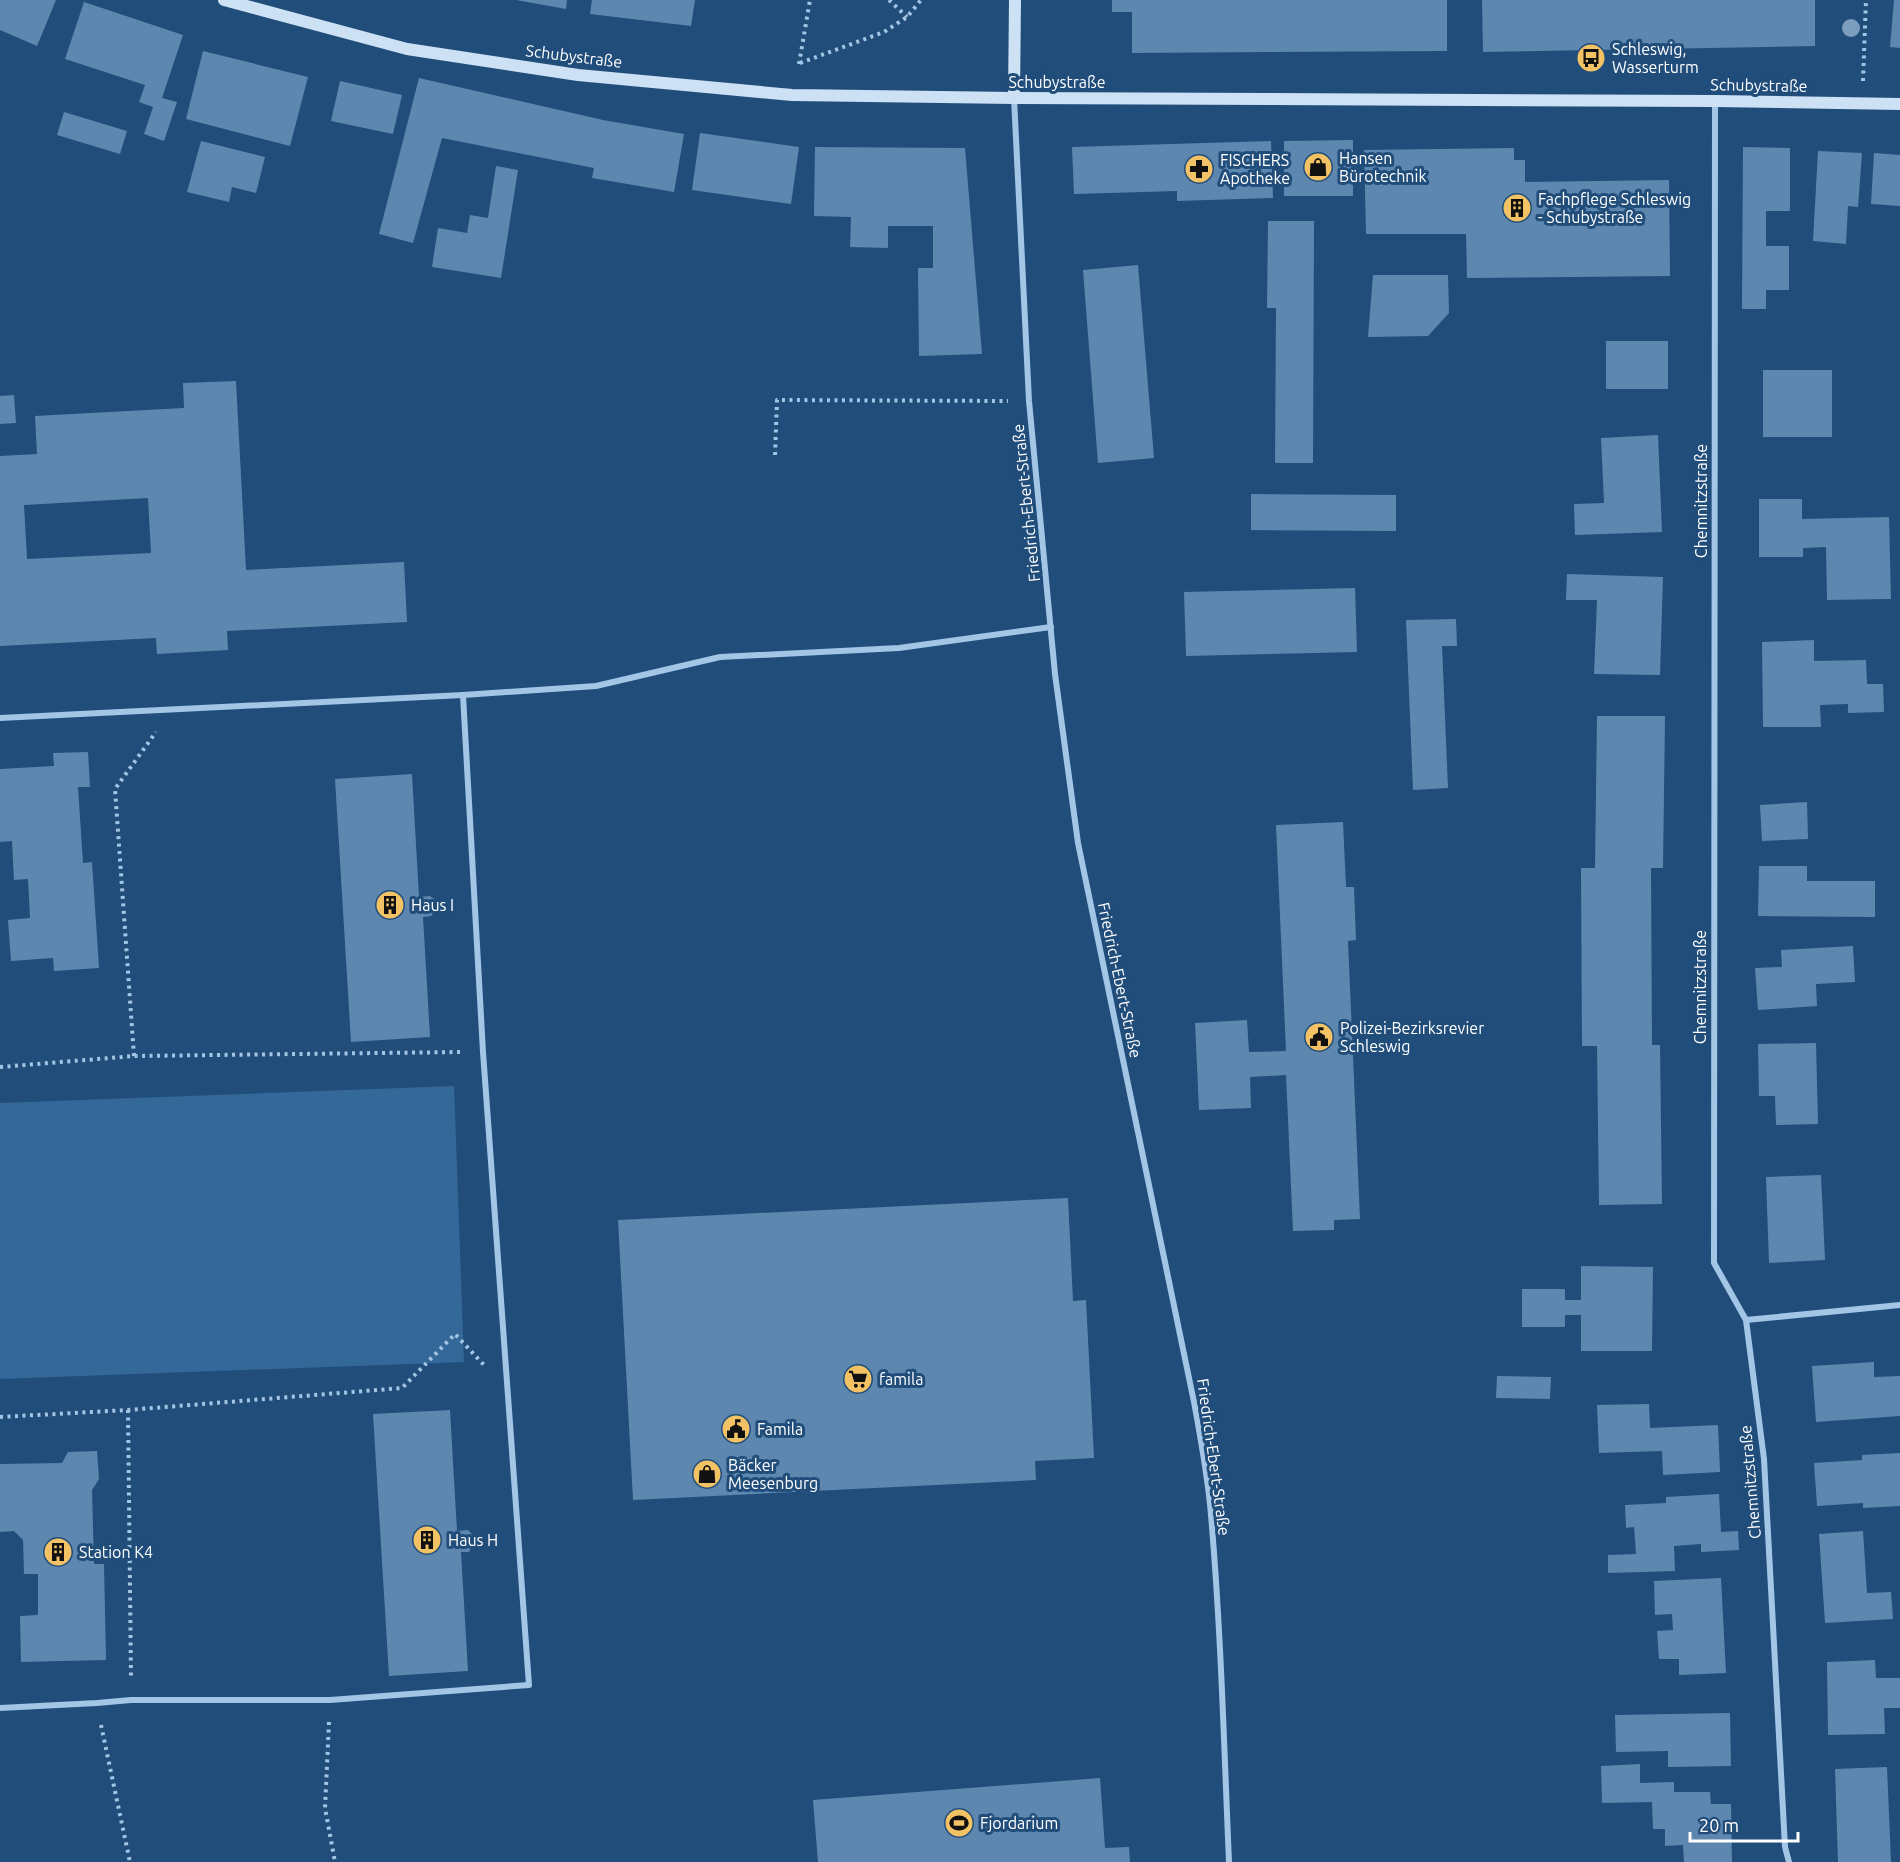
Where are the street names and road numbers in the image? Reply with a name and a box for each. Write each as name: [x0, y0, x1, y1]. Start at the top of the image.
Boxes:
street label: Schubystraße: [525, 41, 623, 71]
street label: Schubystraße: [1008, 73, 1106, 91]
street label: Schubystraße: [1710, 75, 1808, 95]
street label: Friedrich-Ebert-Straße: [1009, 423, 1043, 583]
street label: Chemnitzstraße: [1692, 444, 1710, 558]
street label: Friedrich-Ebert-Straße: [1095, 901, 1145, 1059]
street label: Chemnitzstraße: [1691, 930, 1709, 1044]
street label: Friedrich-Ebert-Straße: [1194, 1377, 1234, 1537]
street label: Chemnitzstraße: [1736, 1424, 1764, 1540]

